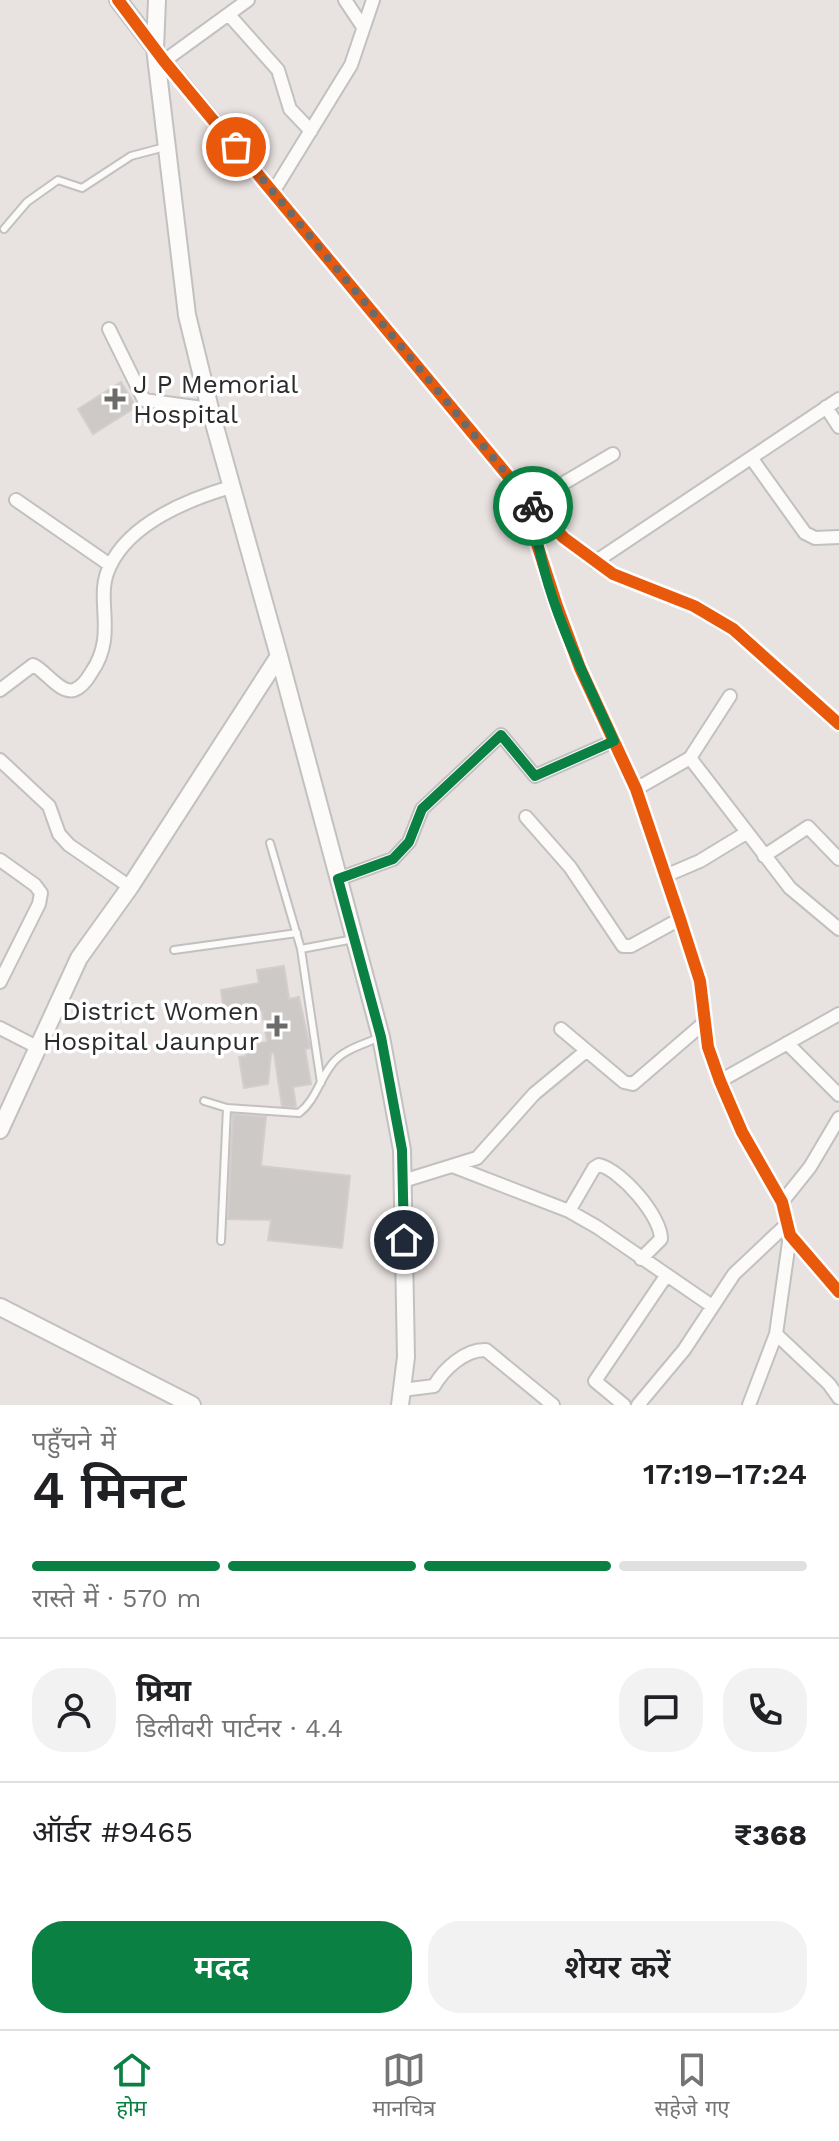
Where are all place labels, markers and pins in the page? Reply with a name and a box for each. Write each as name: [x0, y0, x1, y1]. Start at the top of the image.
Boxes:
pin: [202, 113, 270, 181]
place label: J P Memorial Hospital: [133, 369, 298, 429]
marker: J P Memorial Hospital: [104, 388, 126, 410]
place label: District Women Hospital Jaunpur: [43, 996, 259, 1056]
marker: District Women Hospital Jaunpur: [266, 1015, 288, 1037]
pin: [370, 1206, 438, 1274]

